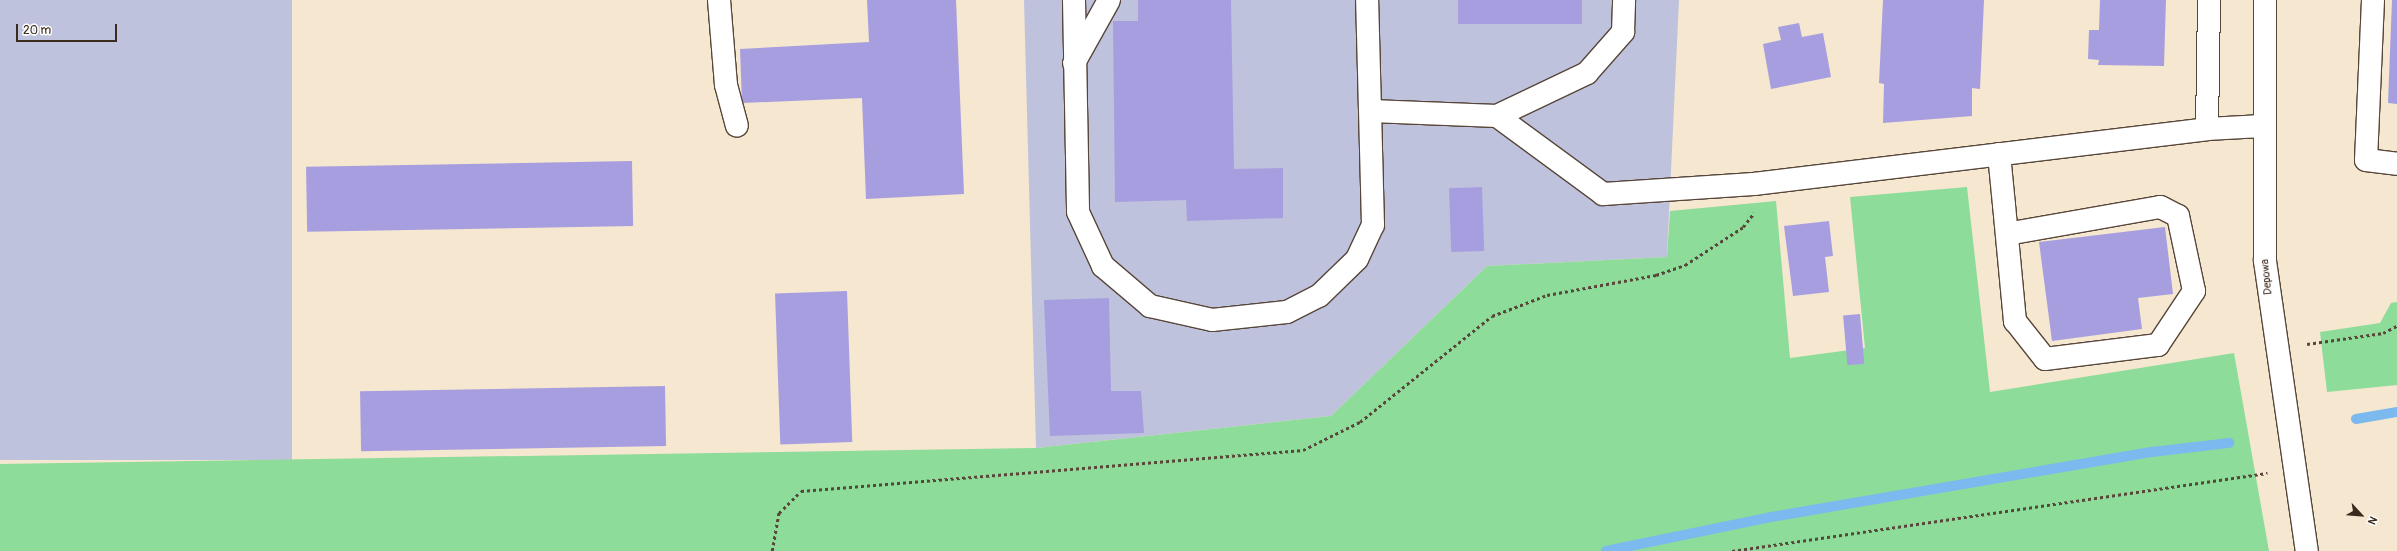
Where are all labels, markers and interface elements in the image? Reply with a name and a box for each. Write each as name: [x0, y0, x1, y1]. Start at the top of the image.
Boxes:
scale bar: [18, 16, 119, 42]
text: 20 m: [23, 23, 51, 38]
street label: Depowa: [2259, 258, 2275, 296]
north arrow: [2341, 495, 2381, 535]
text: N: [2365, 514, 2380, 527]

